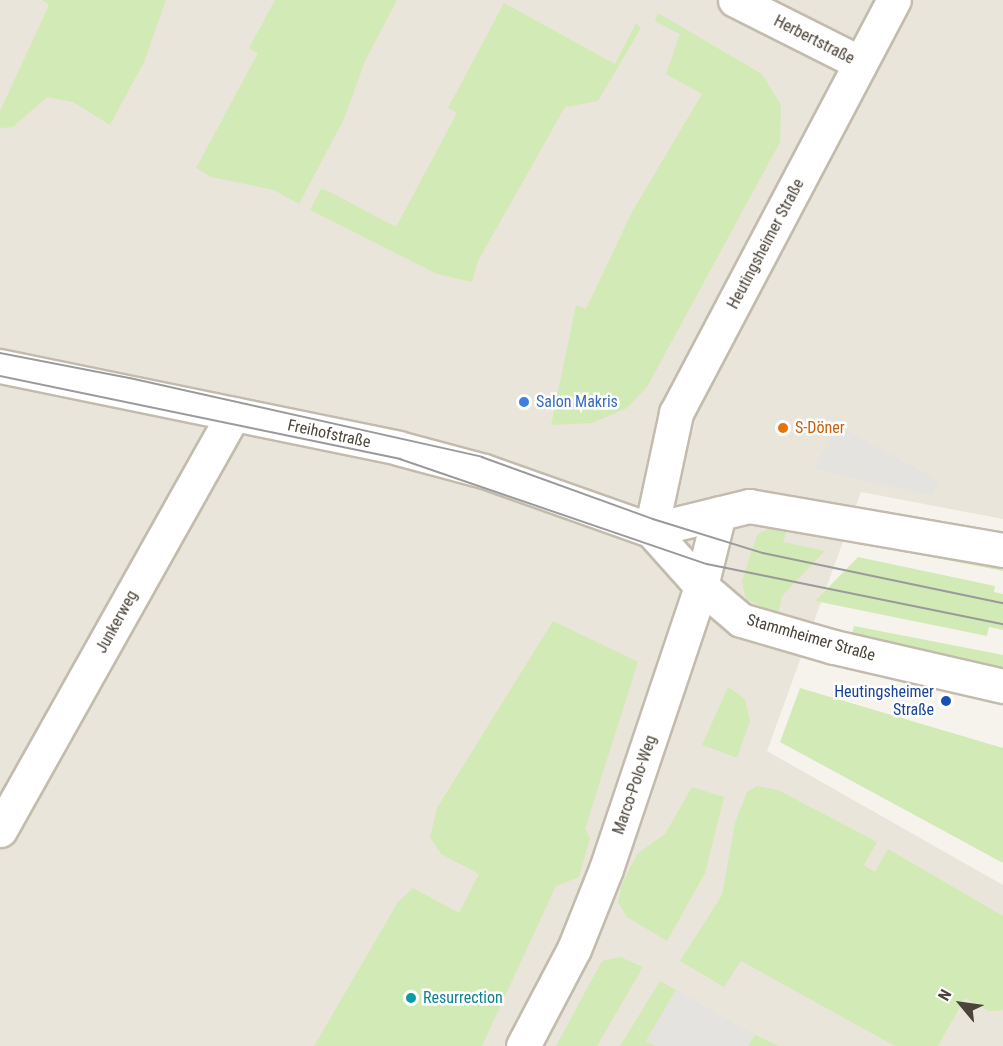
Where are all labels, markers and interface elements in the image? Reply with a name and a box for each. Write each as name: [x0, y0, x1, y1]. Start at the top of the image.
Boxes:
street label: Herbertstraße: [771, 12, 857, 68]
street label: Heutingsheimer Straße: [724, 176, 808, 312]
place label: Salon Makris: [536, 392, 618, 412]
marker: Salon Makris: [517, 395, 531, 409]
street label: Freihofstraße: [286, 416, 372, 452]
place label: S-Döner: [795, 418, 845, 438]
marker: S-Döner: [776, 421, 790, 435]
street label: Junkerweg: [92, 587, 142, 657]
street label: Stammheimer Straße: [744, 610, 878, 666]
place label: Heutingsheimer Straße: [834, 682, 934, 720]
marker: Heutingsheimer Straße: [939, 694, 953, 708]
street label: Marco-Polo-Weg: [609, 733, 661, 837]
north arrow: [931, 974, 991, 1034]
text: N: [934, 986, 955, 1004]
place label: Resurrection: [423, 988, 503, 1008]
marker: Resurrection: [404, 991, 418, 1005]

